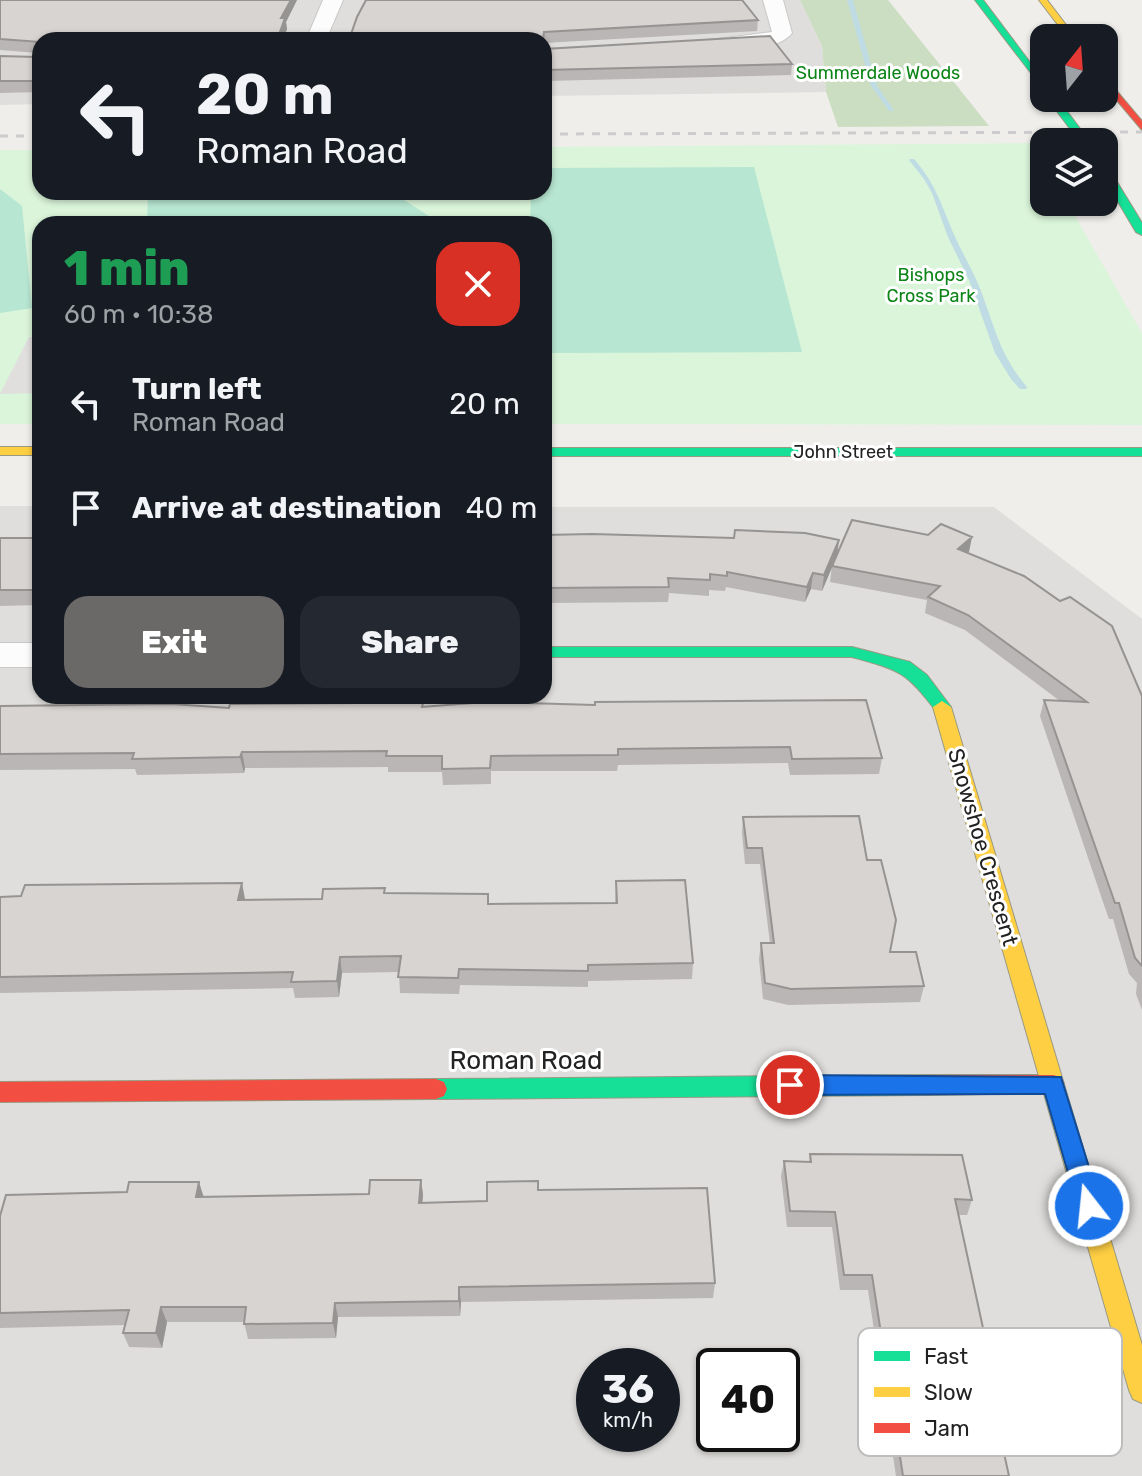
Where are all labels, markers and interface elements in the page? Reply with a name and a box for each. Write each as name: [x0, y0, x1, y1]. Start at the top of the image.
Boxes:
north arrow: [1030, 24, 1118, 112]
map controls: [1030, 24, 1118, 216]
text: 20 m: [196, 62, 334, 128]
park label: Summerdale Woods: [796, 62, 960, 84]
icon: left: [64, 64, 168, 168]
button: layers: [1030, 128, 1118, 216]
text: Roman Road: [196, 129, 408, 172]
text: 1 min: [64, 240, 190, 297]
button: close: [436, 242, 520, 326]
park label: Bishops Cross Park: [886, 264, 976, 307]
text: 60 m · 10:38: [64, 299, 213, 330]
text: Turn left: [132, 371, 262, 407]
icon: left: [64, 382, 108, 426]
text: 20 m: [449, 386, 520, 422]
text: Roman Road: [132, 407, 285, 438]
street label: John Street: [793, 441, 893, 463]
icon: arrive: [64, 486, 108, 530]
text: Arrive at destination: [132, 490, 442, 526]
text: 40 m: [466, 490, 537, 526]
button: Exit: [64, 596, 284, 688]
button: Share: [300, 596, 520, 688]
street label: Snowshoe Crescent: [942, 745, 1024, 949]
street label: Roman Road: [449, 1045, 603, 1076]
pin: [756, 1051, 824, 1119]
icon: arrive: [768, 1063, 812, 1107]
position arrow: [1047, 1164, 1131, 1248]
legend: [858, 1328, 1122, 1456]
text: Fast: [924, 1343, 969, 1370]
speed limit sign: 40: [696, 1348, 800, 1452]
text: 36: [602, 1366, 654, 1413]
text: Slow: [924, 1379, 973, 1406]
text: km/h: [603, 1408, 653, 1432]
text: Jam: [924, 1415, 970, 1442]

